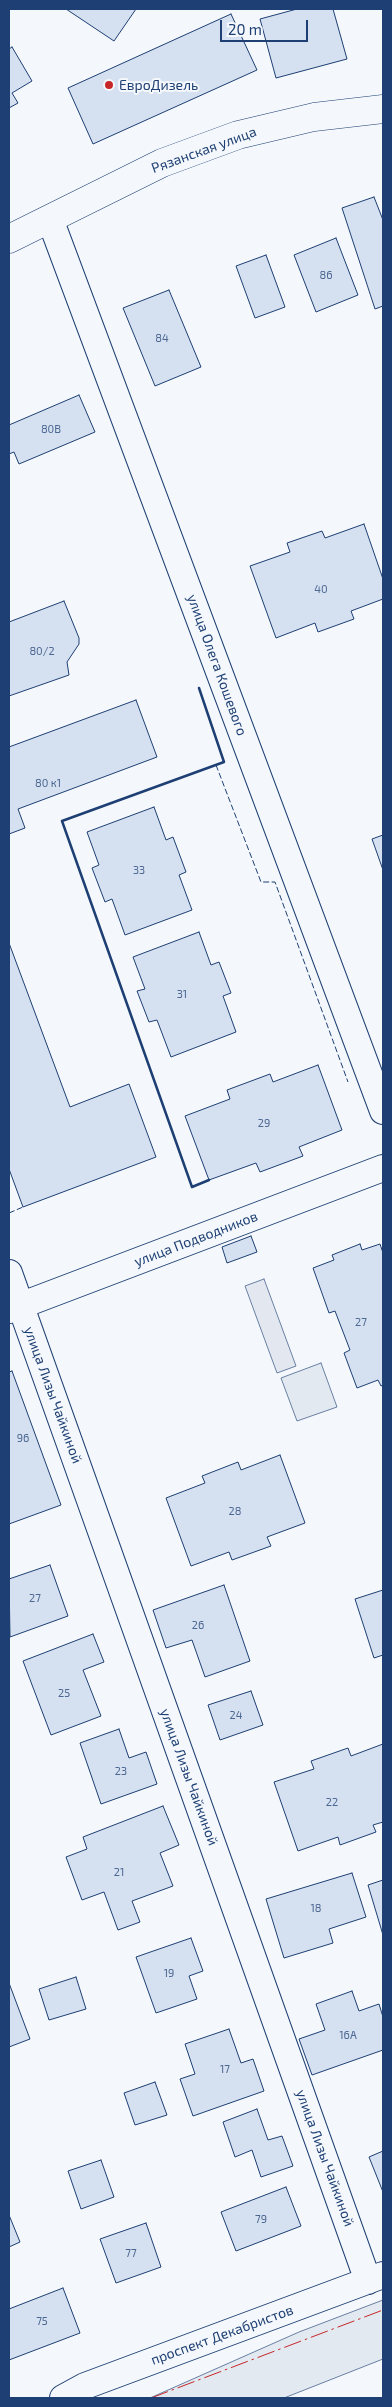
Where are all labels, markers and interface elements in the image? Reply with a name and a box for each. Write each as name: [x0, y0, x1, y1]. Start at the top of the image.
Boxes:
scale bar: [222, 10, 310, 42]
text: 20 m: [228, 20, 262, 38]
place label: ЕвроДизель: [119, 77, 198, 93]
marker: ЕвроДизель: [103, 79, 115, 91]
street label: Рязанская улица: [149, 123, 259, 177]
house number: 86: [320, 268, 332, 282]
house number: 84: [155, 331, 169, 345]
house number: 80В: [41, 422, 61, 436]
house number: 40: [314, 582, 328, 596]
street label: улица Олега Кошевого: [184, 592, 250, 738]
house number: 80/2: [29, 644, 55, 658]
house number: 80 к1: [35, 776, 61, 790]
house number: 33: [133, 863, 145, 877]
house number: 31: [177, 987, 187, 1001]
house number: 29: [258, 1116, 270, 1130]
street label: улица Подводников: [132, 1208, 260, 1270]
house number: 27: [355, 1315, 367, 1329]
street label: улица Лизы Чайкиной: [20, 1324, 86, 1466]
house number: 96: [17, 1431, 29, 1445]
house number: 28: [229, 1504, 241, 1518]
house number: 27: [29, 1591, 41, 1605]
house number: 26: [192, 1618, 204, 1632]
house number: 25: [58, 1686, 70, 1700]
street label: улица Лизы Чайкиной: [156, 1706, 222, 1848]
house number: 24: [230, 1708, 242, 1722]
house number: 23: [115, 1764, 127, 1778]
house number: 22: [326, 1795, 338, 1809]
house number: 21: [114, 1865, 124, 1879]
house number: 18: [310, 1901, 322, 1915]
house number: 19: [164, 1966, 174, 1980]
house number: 16А: [339, 2028, 357, 2042]
house number: 17: [220, 2062, 230, 2076]
street label: улица Лизы Чайкиной: [292, 2087, 358, 2229]
house number: 79: [255, 2212, 267, 2226]
house number: 77: [125, 2246, 137, 2260]
street label: проспект Декабристов: [148, 2301, 296, 2369]
house number: 75: [36, 2314, 48, 2328]

